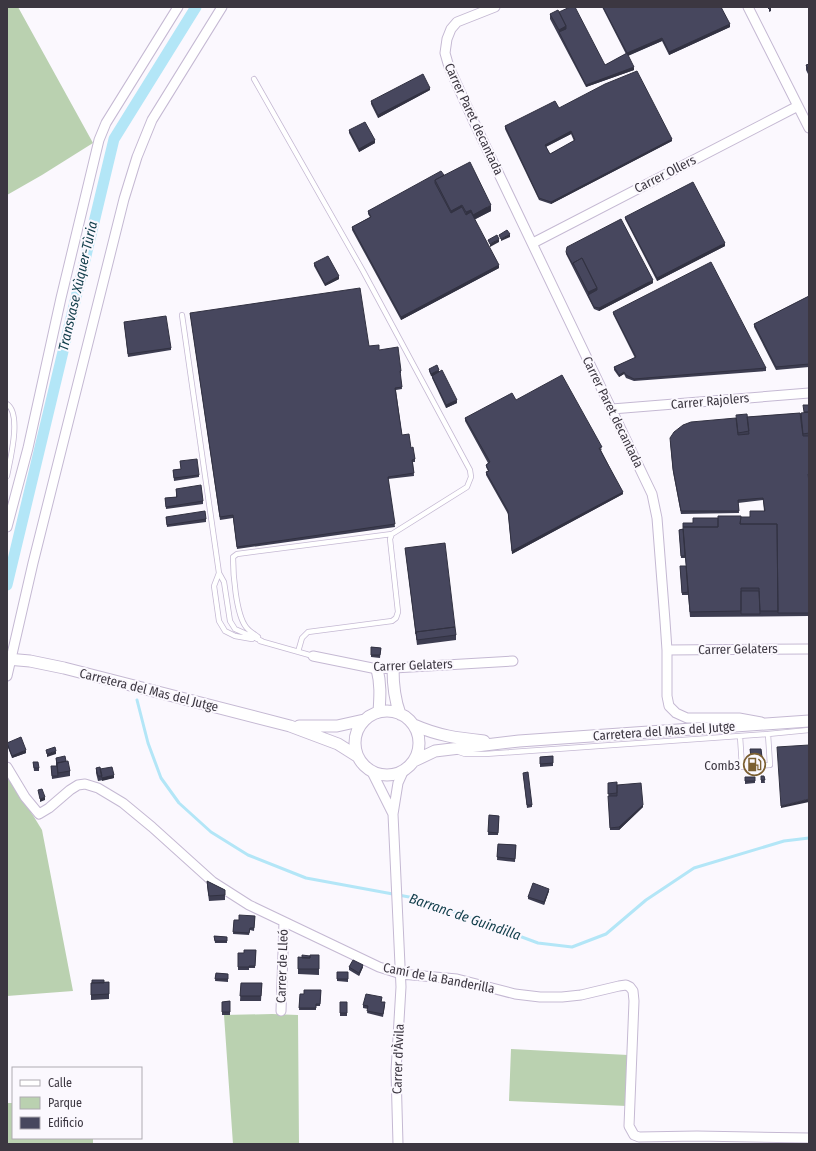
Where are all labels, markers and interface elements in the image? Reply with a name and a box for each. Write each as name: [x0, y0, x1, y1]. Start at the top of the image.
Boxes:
street label: Carrer Paret decantada: [441, 61, 507, 177]
street label: Carrer Ollers: [632, 152, 699, 196]
water label: Transvase Xùquer-Tùria: [55, 219, 101, 353]
street label: Carrer Paret decantada: [580, 354, 646, 470]
street label: Carrer Rajolers: [670, 390, 750, 412]
street label: Carrer Gelaters: [698, 641, 778, 657]
street label: Carrer Gelaters: [373, 656, 453, 674]
street label: Carretera del Mas del Jutge: [78, 665, 220, 715]
street label: Carretera del Mas del Jutge: [592, 719, 736, 743]
fuel station icon: Comb3: [742, 752, 768, 778]
place label: Comb3: [704, 758, 740, 773]
water label: Barranc de Guindilla: [407, 890, 523, 944]
street label: Carrer de Lleó: [273, 928, 291, 1003]
street label: Camí de la Banderilla: [382, 960, 496, 996]
street label: Carrer d'Àvila: [389, 1024, 407, 1094]
legend: [12, 1067, 142, 1139]
text: Calle: [48, 1076, 72, 1090]
text: Parque: [48, 1096, 82, 1110]
text: Edificio: [48, 1116, 84, 1130]

